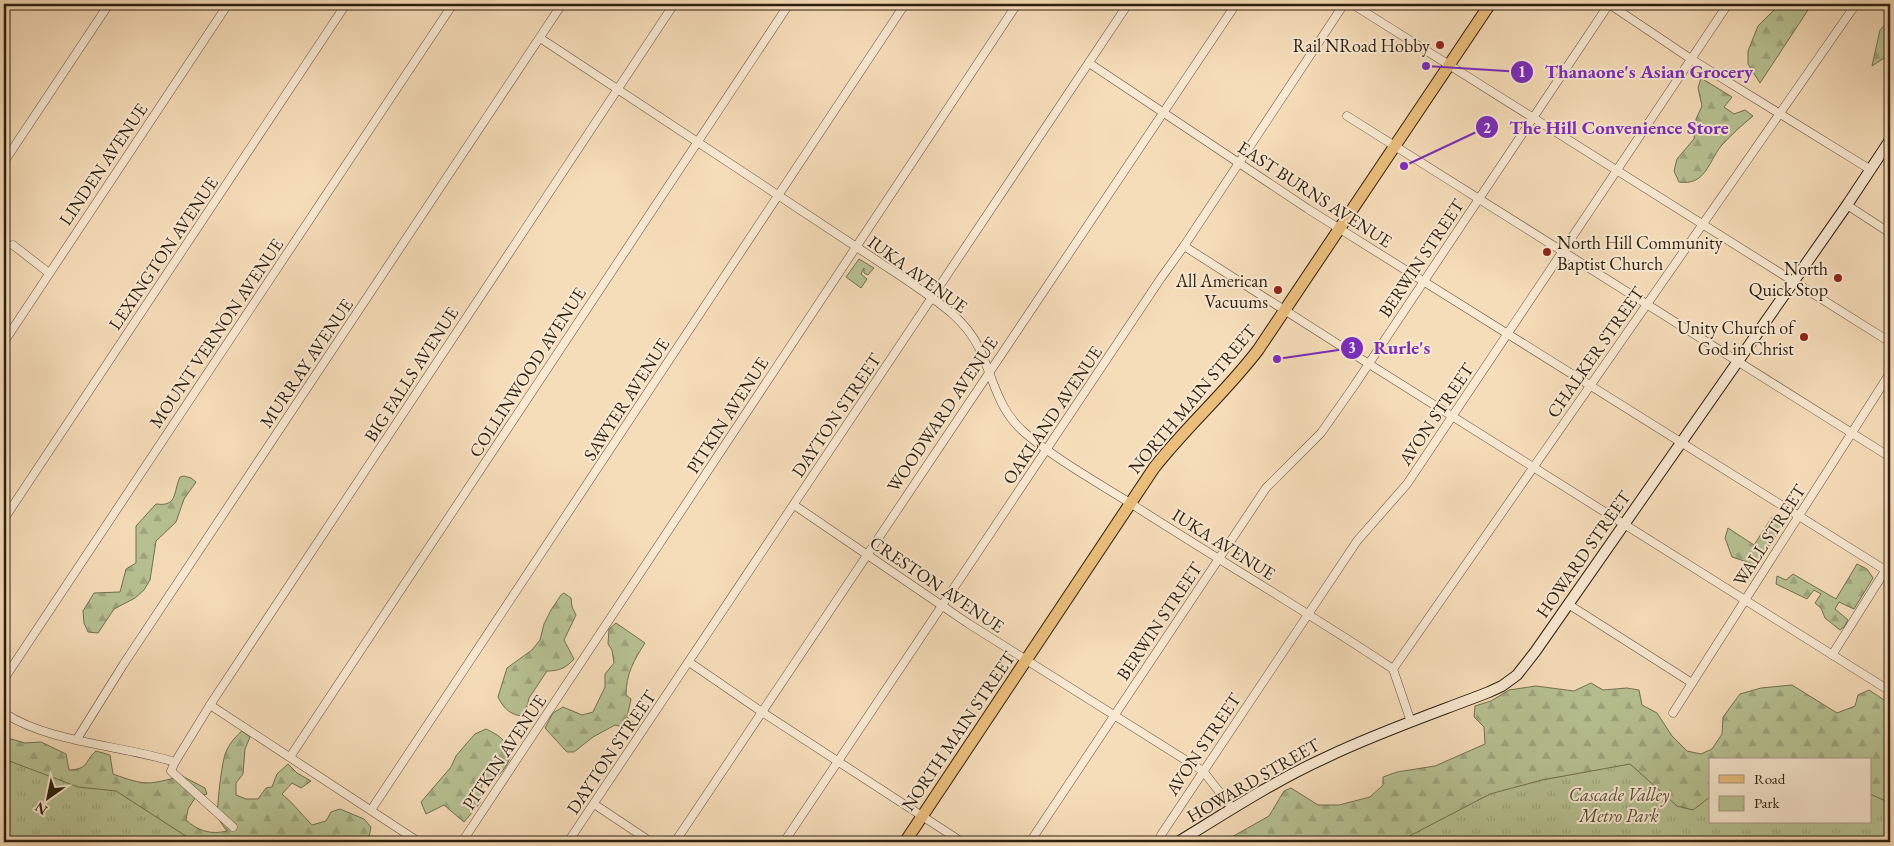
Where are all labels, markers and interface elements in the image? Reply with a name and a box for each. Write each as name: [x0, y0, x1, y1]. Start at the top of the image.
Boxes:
place label: Rail NRoad Hobby: [1293, 34, 1430, 57]
marker: Rail NRoad Hobby: [1434, 39, 1446, 51]
callout: Thanaone's Asian Grocery: [1510, 55, 1763, 89]
text: Thanaone's Asian Grocery: [1545, 59, 1754, 84]
text: 1: [1518, 62, 1526, 81]
street label: LINDEN AVENUE: [54, 99, 152, 229]
callout: The Hill Convenience Store: [1474, 110, 1739, 144]
text: The Hill Convenience Store: [1509, 115, 1729, 140]
text: 2: [1483, 118, 1491, 137]
street label: EAST BURNS AVENUE: [1233, 135, 1397, 253]
street label: LEXINGTON AVENUE: [103, 172, 223, 334]
street label: BERWIN STREET: [1373, 194, 1470, 321]
street label: IUKA AVENUE: [864, 230, 972, 318]
place label: North Hill Community Baptist Church: [1557, 231, 1723, 275]
street label: MOUNT VERNON AVENUE: [144, 234, 288, 432]
marker: North Hill Community Baptist Church: [1541, 246, 1553, 258]
place label: North Quick Stop: [1749, 257, 1828, 301]
place label: All American Vacuums: [1175, 269, 1268, 313]
marker: North Quick Stop: [1832, 272, 1844, 284]
street label: CHALKER STREET: [1541, 281, 1649, 422]
street label: COLLINWOOD AVENUE: [463, 283, 591, 461]
marker: All American Vacuums: [1272, 284, 1284, 296]
street label: MURRAY AVENUE: [254, 294, 358, 432]
street label: BIG FALLS AVENUE: [359, 302, 463, 446]
place label: Unity Church of God in Christ: [1677, 316, 1796, 360]
street label: NORTH MAIN STREET: [1123, 319, 1262, 478]
callout: Rurle's: [1339, 331, 1441, 365]
marker: Unity Church of God in Christ: [1798, 331, 1810, 343]
street label: WOODWARD AVENUE: [881, 332, 1003, 496]
street label: SAWYER AVENUE: [578, 333, 674, 465]
text: Rurle's: [1374, 335, 1431, 360]
text: 3: [1348, 338, 1356, 357]
street label: OAKLAND AVENUE: [997, 341, 1107, 489]
street label: DAYTON STREET: [786, 348, 886, 481]
street label: PITKIN AVENUE: [681, 352, 773, 478]
street label: AVON STREET: [1393, 358, 1479, 470]
street label: WALL STREET: [1728, 479, 1811, 590]
street label: HOWARD STREET: [1531, 485, 1636, 622]
street label: IUKA AVENUE: [1168, 503, 1280, 585]
street label: CRESTON AVENUE: [865, 530, 1009, 638]
street label: BERWIN STREET: [1111, 557, 1208, 684]
street label: NORTH MAIN STREET: [896, 646, 1020, 815]
street label: DAYTON STREET: [561, 685, 661, 818]
street label: AVON STREET: [1160, 688, 1246, 800]
street label: PITKIN AVENUE: [457, 690, 551, 814]
street label: HOWARD STREET: [1182, 732, 1324, 827]
legend: [1709, 758, 1872, 824]
text: Road: [1754, 769, 1786, 788]
north arrow: [22, 774, 72, 824]
park label: Cascade Valley Metro Park: [1569, 783, 1670, 827]
text: Park: [1754, 793, 1781, 812]
text: N: [31, 798, 51, 820]

